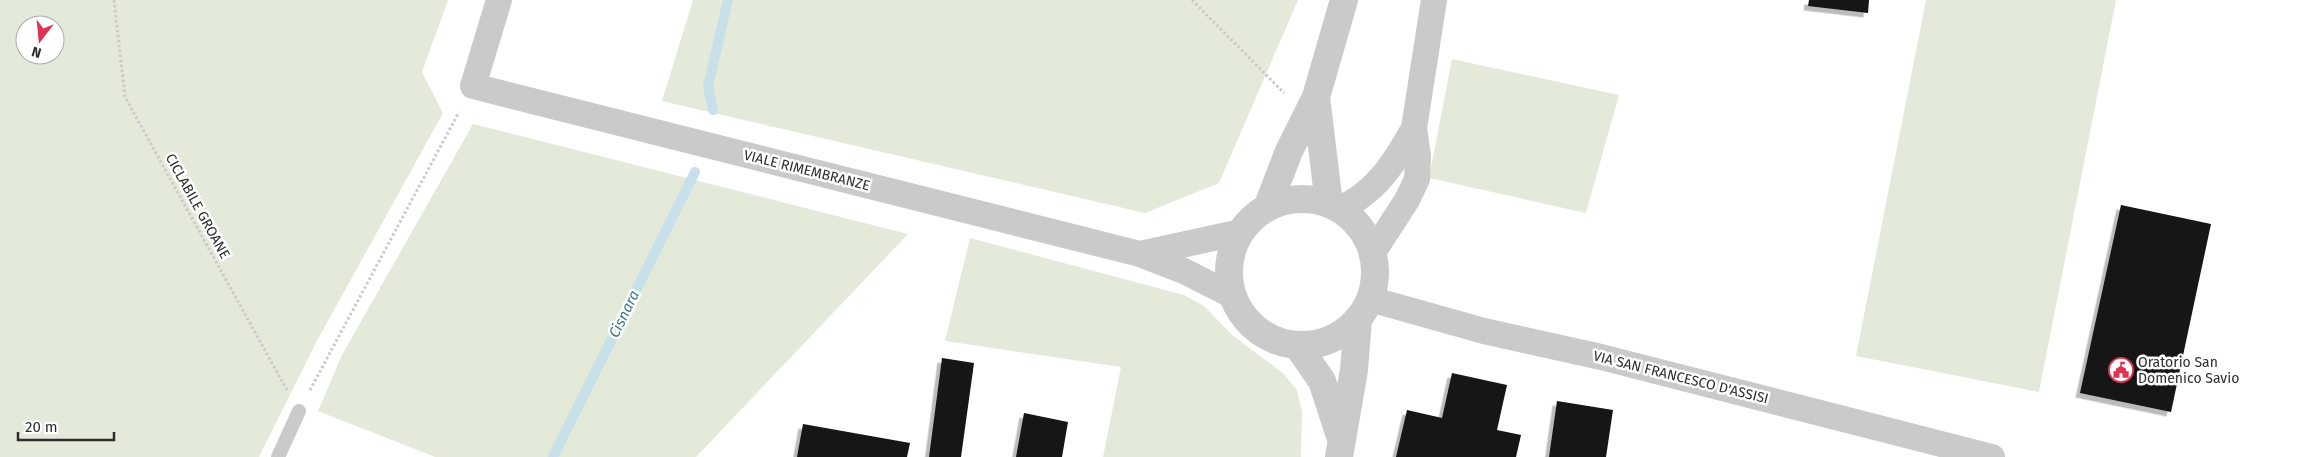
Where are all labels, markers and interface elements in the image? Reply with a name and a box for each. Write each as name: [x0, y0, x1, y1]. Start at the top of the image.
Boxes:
north arrow: [15, 15, 65, 65]
text: N: [30, 43, 43, 61]
street label: VIALE RIMEMBRANZE: [742, 147, 872, 194]
street label: CICLABILE GROANE: [162, 151, 233, 262]
water label: Cisnara: [605, 287, 643, 341]
street label: VIA SAN FRANCESCO D'ASSISI: [1592, 347, 1770, 407]
place label: Oratorio San Domenico Savio: [2138, 354, 2239, 387]
public building icon: Oratorio San Domenico Savio: [2108, 357, 2134, 383]
scale bar: [18, 410, 114, 442]
text: 20 m: [25, 418, 58, 436]

